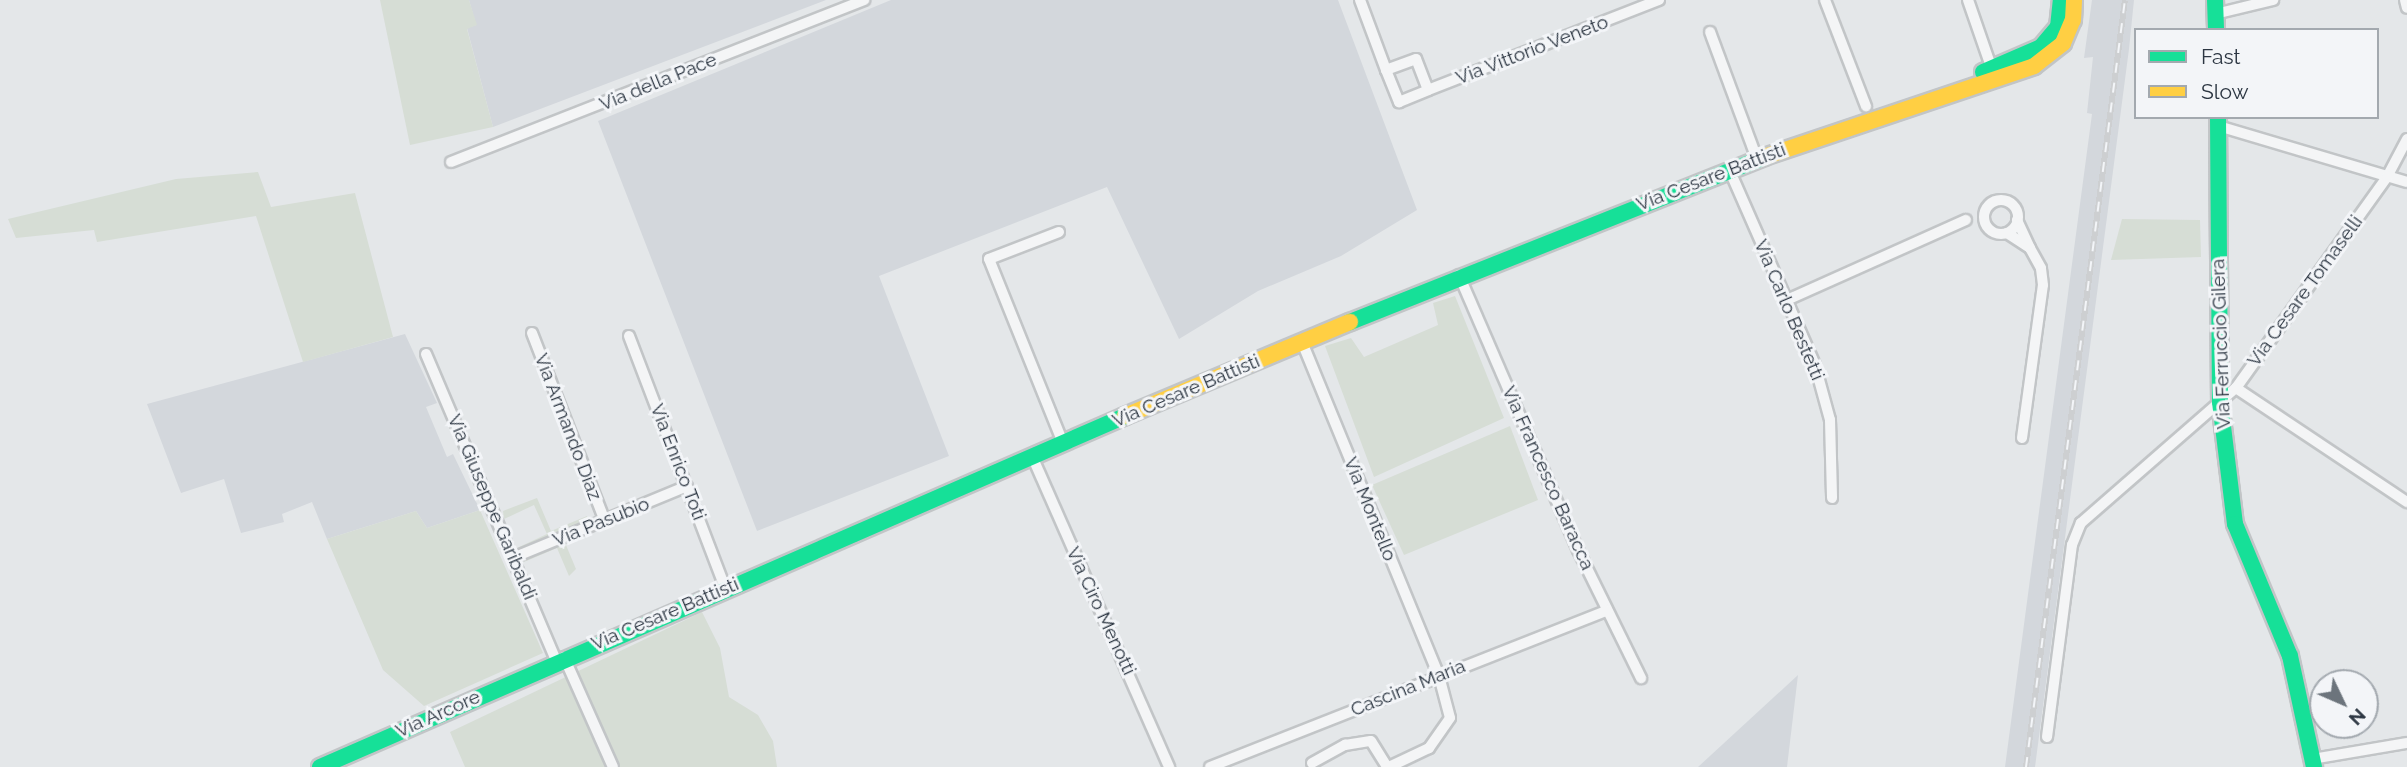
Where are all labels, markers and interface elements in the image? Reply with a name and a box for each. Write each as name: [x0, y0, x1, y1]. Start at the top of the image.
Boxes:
street label: Via Vittorio Veneto: [1452, 10, 1612, 90]
legend: [2134, 28, 2379, 119]
text: Fast: [2201, 44, 2241, 69]
street label: Via della Pace: [596, 48, 720, 116]
text: Slow: [2201, 79, 2249, 104]
street label: Via Cesare Battisti: [1633, 138, 1789, 216]
street label: Via Cesare Tomaselli: [2242, 211, 2368, 371]
street label: Via Carlo Bestetti: [1749, 236, 1829, 384]
street label: Via Ferruccio Gilera: [2207, 258, 2235, 430]
street label: Via Armando Diaz: [529, 350, 607, 504]
street label: Via Cesare Battisti: [1109, 350, 1263, 432]
street label: Via Francesco Baracca: [1497, 382, 1599, 574]
street label: Via Enrico Toti: [645, 400, 711, 524]
street label: Via Giuseppe Garibaldi: [443, 411, 541, 603]
street label: Via Montello: [1339, 454, 1401, 564]
street label: Via Pasubio: [549, 492, 653, 552]
street label: Via Ciro Menotti: [1061, 543, 1141, 679]
street label: Via Cesare Battisti: [588, 573, 742, 655]
street label: Cascina Maria: [1347, 655, 1469, 721]
north arrow: [2309, 669, 2379, 739]
street label: Via Arcore: [392, 685, 484, 743]
text: N: [2345, 704, 2371, 730]

